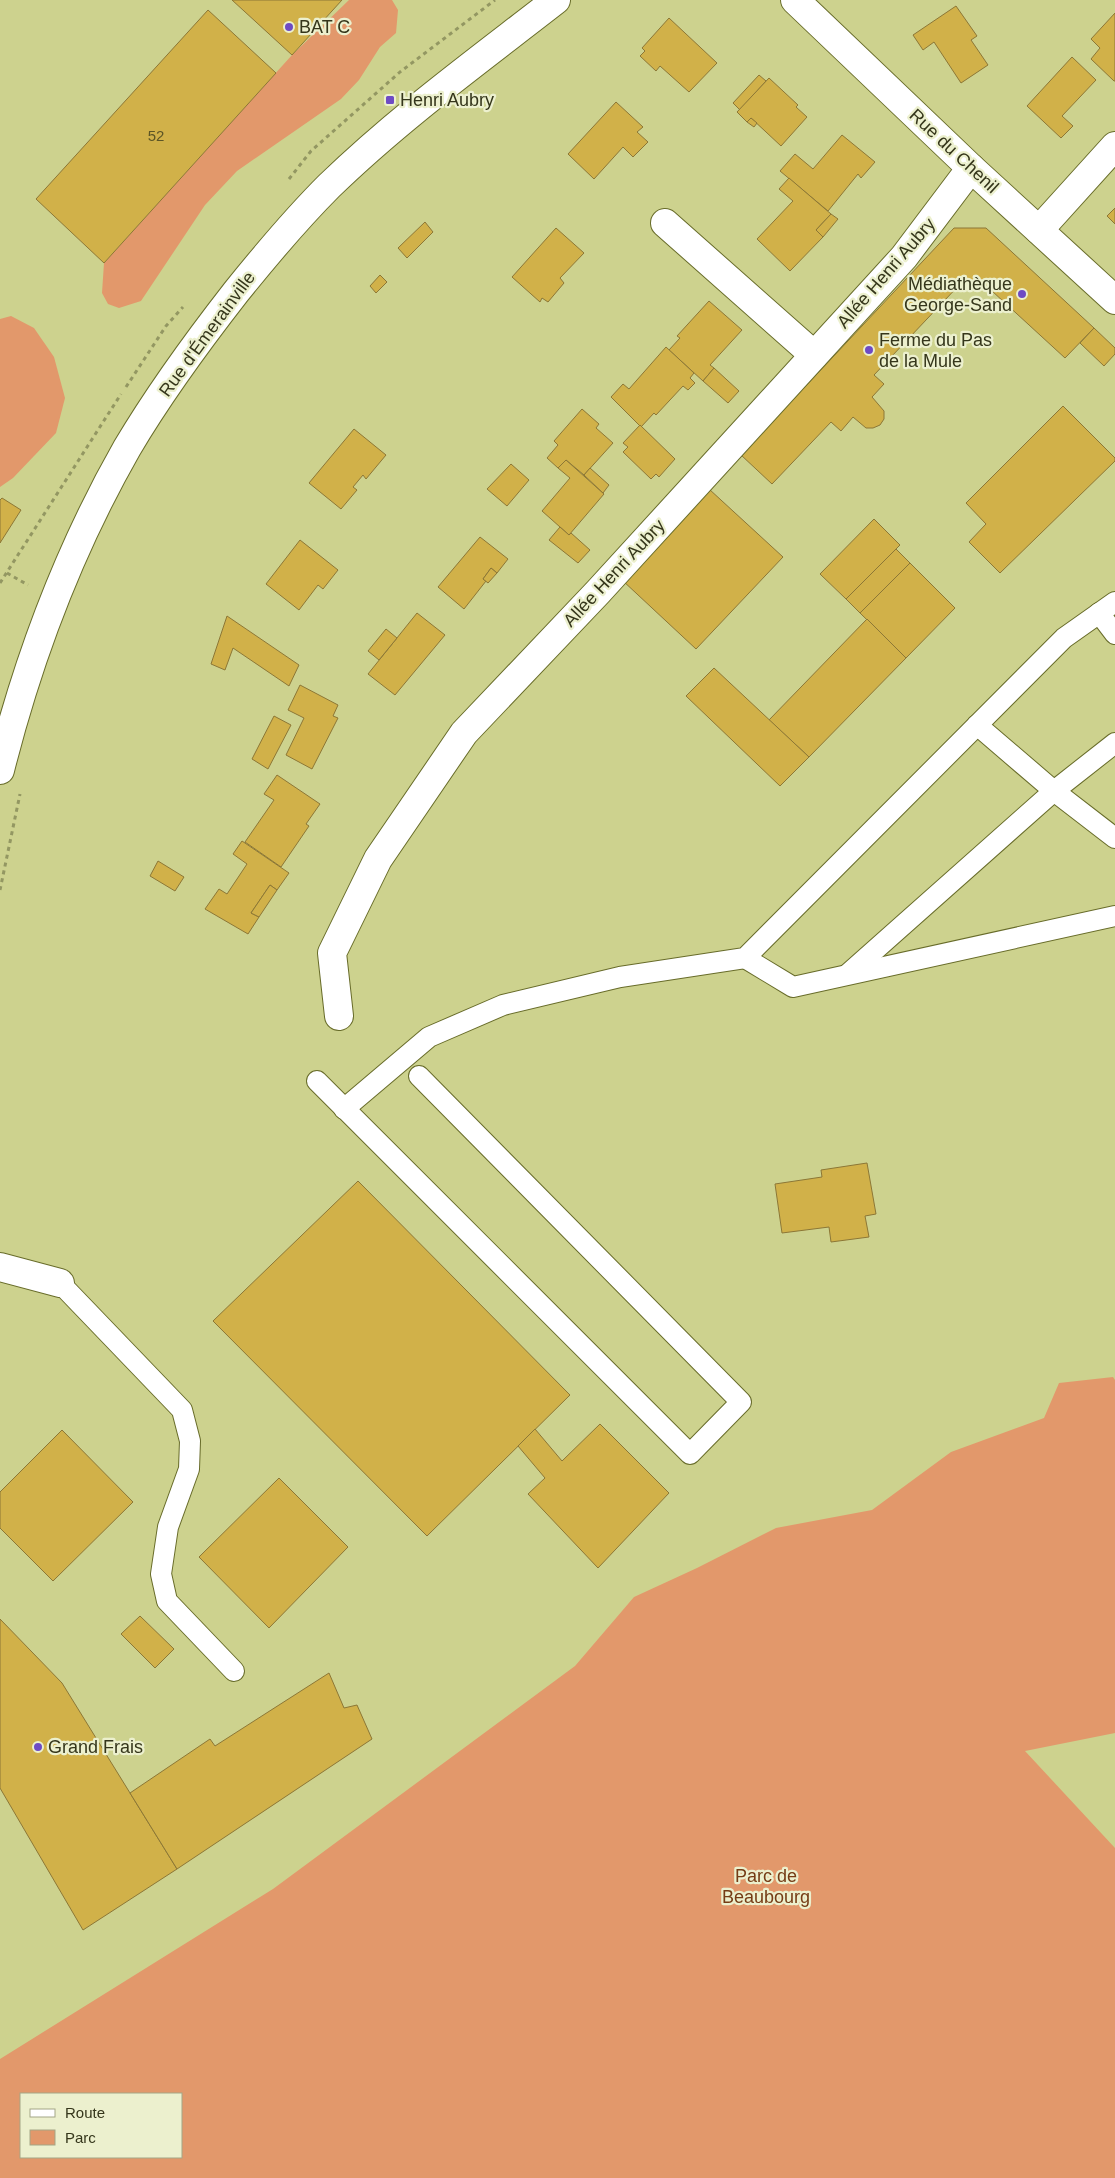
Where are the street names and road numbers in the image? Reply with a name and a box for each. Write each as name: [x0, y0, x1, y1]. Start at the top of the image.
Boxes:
street label: Rue du Chenil: [905, 105, 1003, 197]
street label: Allée Henri Aubry: [833, 214, 939, 332]
street label: Rue d'Émerainville: [155, 268, 259, 400]
street label: Allée Henri Aubry: [559, 515, 669, 631]

